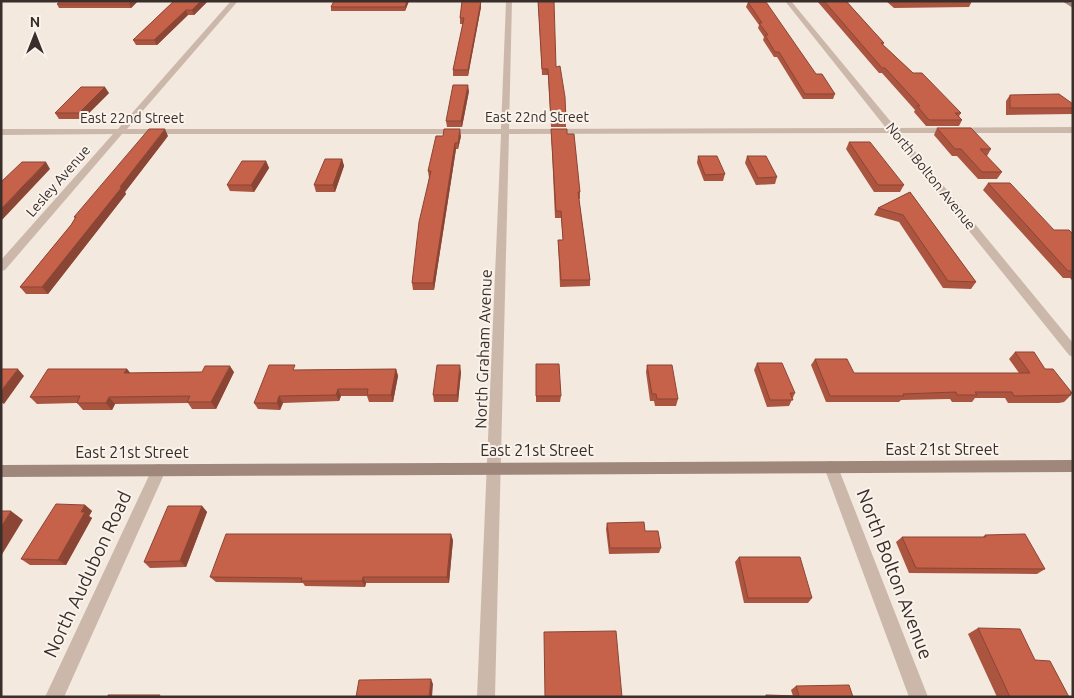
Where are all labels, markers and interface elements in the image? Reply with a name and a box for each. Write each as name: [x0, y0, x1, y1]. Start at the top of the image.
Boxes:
north arrow: [10, 10, 60, 60]
text: N: [30, 14, 40, 30]
street label: East 22nd Street: [485, 109, 590, 125]
street label: East 22nd Street: [80, 110, 185, 126]
street label: North Bolton Avenue: [883, 119, 979, 233]
street label: Lesley Avenue: [23, 142, 93, 220]
street label: North Graham Avenue: [471, 269, 495, 429]
street label: East 21st Street: [885, 440, 1000, 458]
street label: East 21st Street: [480, 441, 595, 459]
street label: East 21st Street: [75, 443, 190, 461]
street label: North Bolton Avenue: [852, 486, 938, 662]
street label: North Audubon Road: [39, 487, 135, 661]

